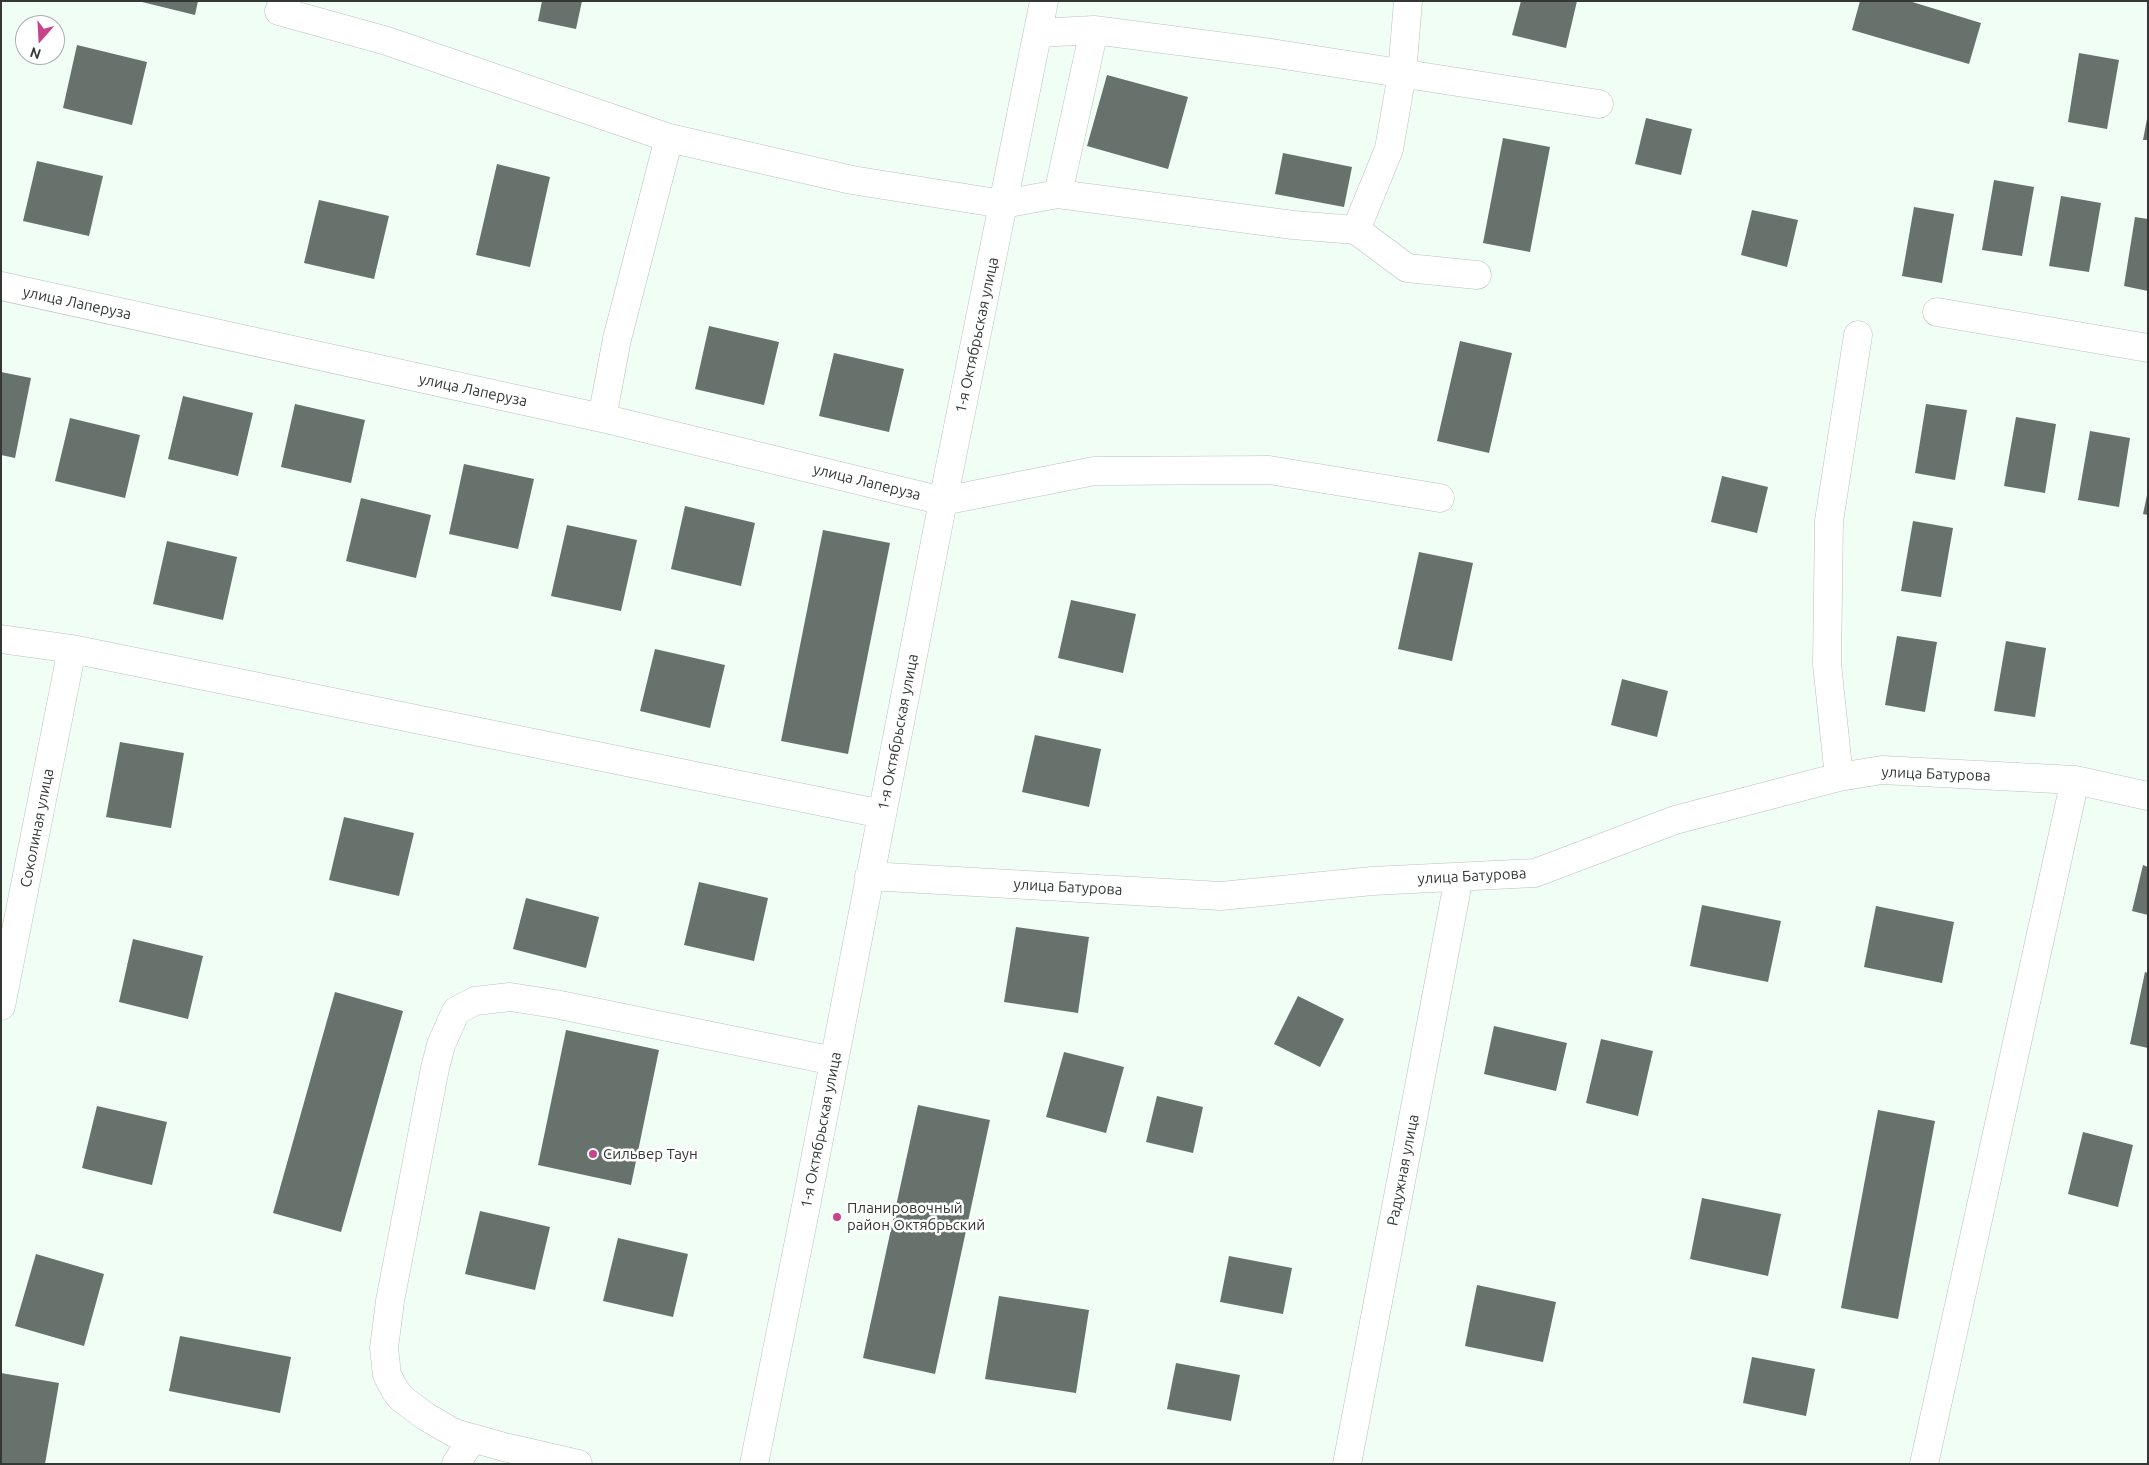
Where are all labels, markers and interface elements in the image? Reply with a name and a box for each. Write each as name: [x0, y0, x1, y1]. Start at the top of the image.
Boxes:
north arrow: [15, 15, 65, 65]
text: N: [28, 44, 43, 63]
street label: 1-я Октябрьская улица: [952, 256, 1002, 414]
street label: улица Лаперуза: [21, 283, 133, 323]
street label: улица Лаперуза: [417, 370, 529, 410]
street label: улица Лаперуза: [811, 460, 923, 504]
street label: 1-я Октябрьская улица: [874, 652, 922, 812]
street label: улица Батурова: [1881, 763, 1991, 785]
street label: Соколиная улица: [17, 767, 57, 889]
street label: улица Батурова: [1417, 864, 1527, 888]
street label: улица Батурова: [1013, 875, 1123, 899]
street label: 1-я Октябрьская улица: [797, 1050, 845, 1210]
street label: Радужная улица: [1383, 1113, 1423, 1227]
place label: Сильвер Таун: [603, 1145, 698, 1163]
marker: Сильвер Таун: [587, 1148, 599, 1160]
place label: Планировочный район Октябрьский: [847, 1199, 985, 1234]
marker: Планировочный район Октябрьский: [831, 1211, 843, 1223]

